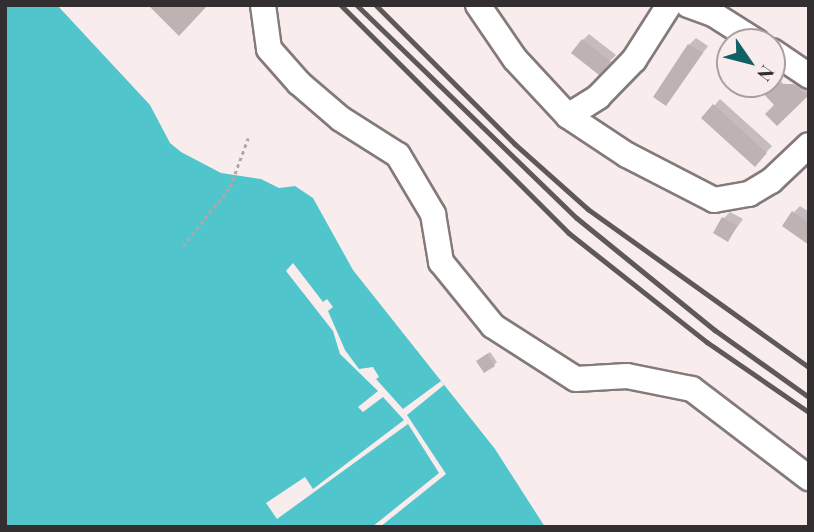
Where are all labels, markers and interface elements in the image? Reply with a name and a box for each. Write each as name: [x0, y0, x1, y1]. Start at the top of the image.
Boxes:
north arrow: [716, 28, 786, 98]
text: N: [752, 61, 781, 87]

